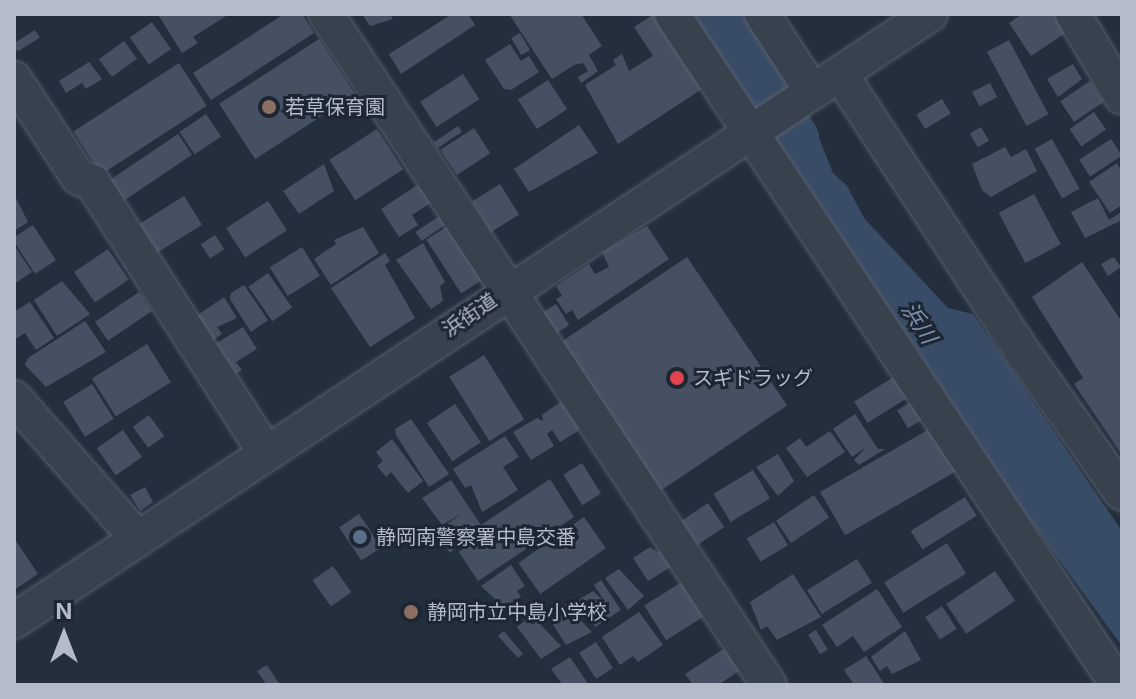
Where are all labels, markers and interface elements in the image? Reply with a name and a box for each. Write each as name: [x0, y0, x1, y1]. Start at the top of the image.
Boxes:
place label: 若草保育園: [285, 95, 385, 119]
marker: 若草保育園: [260, 98, 278, 116]
street label: 浜街道: [438, 288, 502, 342]
water label: 浜川: [896, 297, 942, 349]
place label: スギドラッグ: [693, 366, 813, 390]
marker: スギドラッグ: [668, 369, 686, 387]
place label: 静岡南警察署中島交番: [376, 525, 576, 549]
marker: 静岡南警察署中島交番: [351, 528, 369, 546]
north arrow: [24, 595, 104, 675]
text: N: [56, 598, 72, 624]
place label: 静岡市立中島小学校: [427, 600, 607, 624]
marker: 静岡市立中島小学校: [402, 603, 420, 621]

